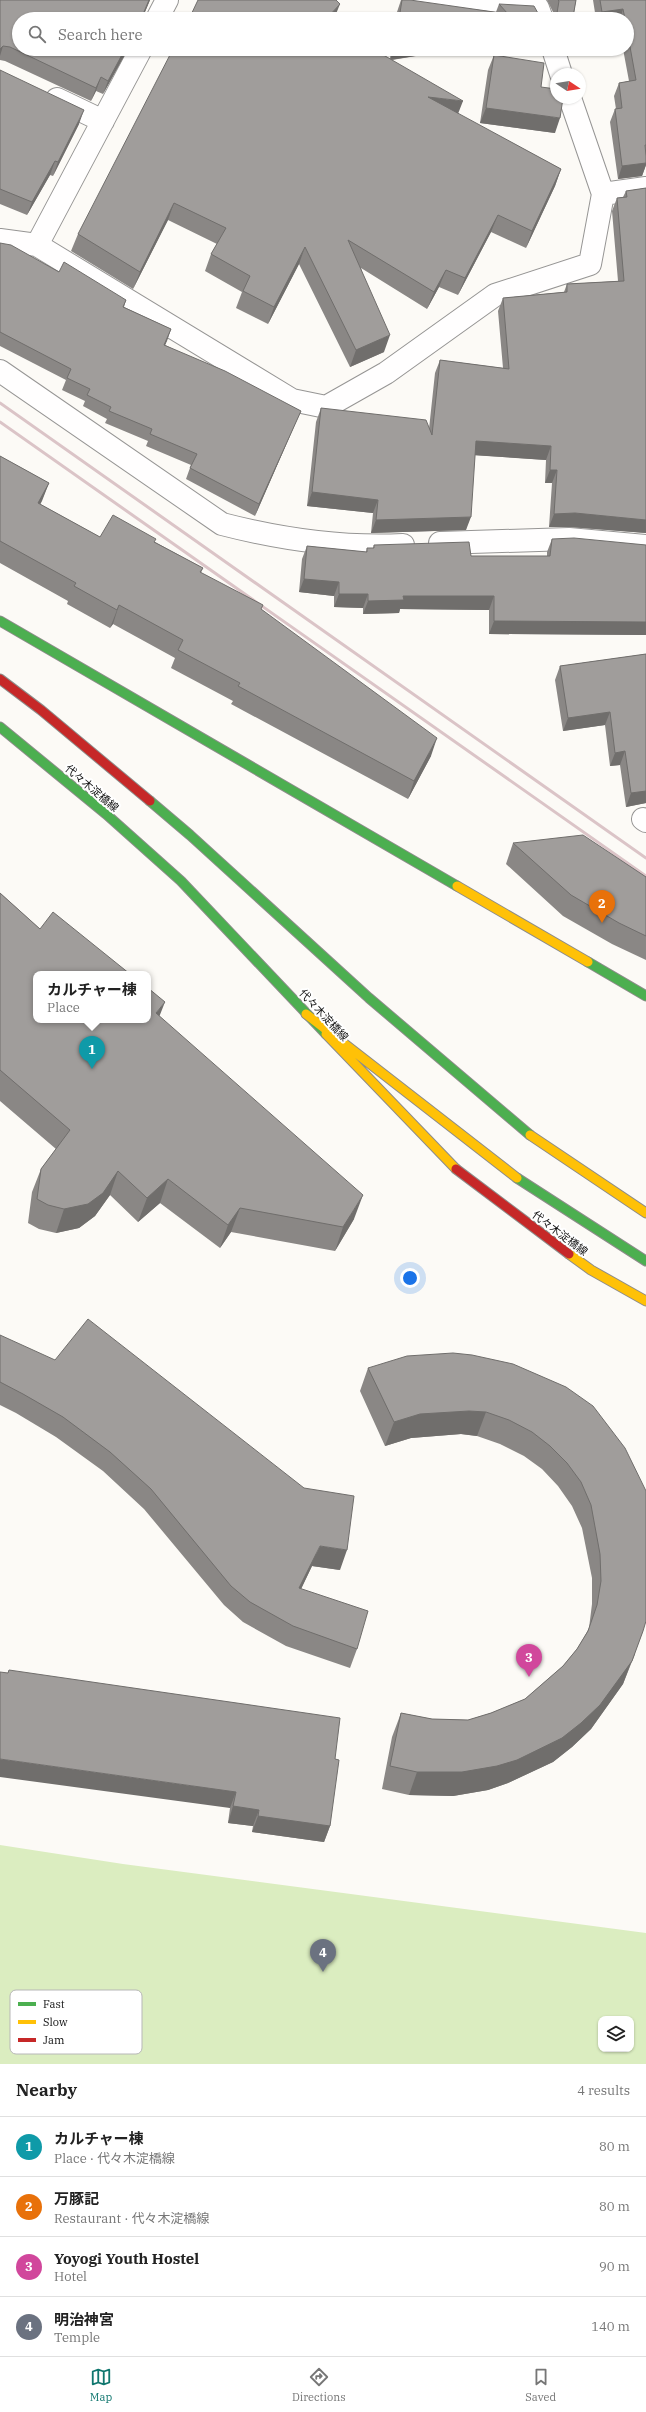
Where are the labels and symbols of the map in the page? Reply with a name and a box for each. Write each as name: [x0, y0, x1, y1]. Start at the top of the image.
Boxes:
north arrow: [550, 68, 586, 104]
street label: 代々木淀橋線: [62, 761, 122, 815]
pin: 2: [589, 890, 615, 923]
street label: 代々木淀橋線: [296, 986, 352, 1044]
pin: 1: [79, 1036, 105, 1069]
street label: 代々木淀橋線: [529, 1208, 591, 1258]
your location: [400, 1268, 420, 1288]
pin: 3: [516, 1644, 542, 1677]
pin: 4: [310, 1939, 336, 1972]
legend: [10, 1990, 142, 2054]
text: Fast: [43, 1997, 65, 2011]
text: Slow: [43, 2015, 68, 2029]
text: Jam: [43, 2033, 65, 2047]

